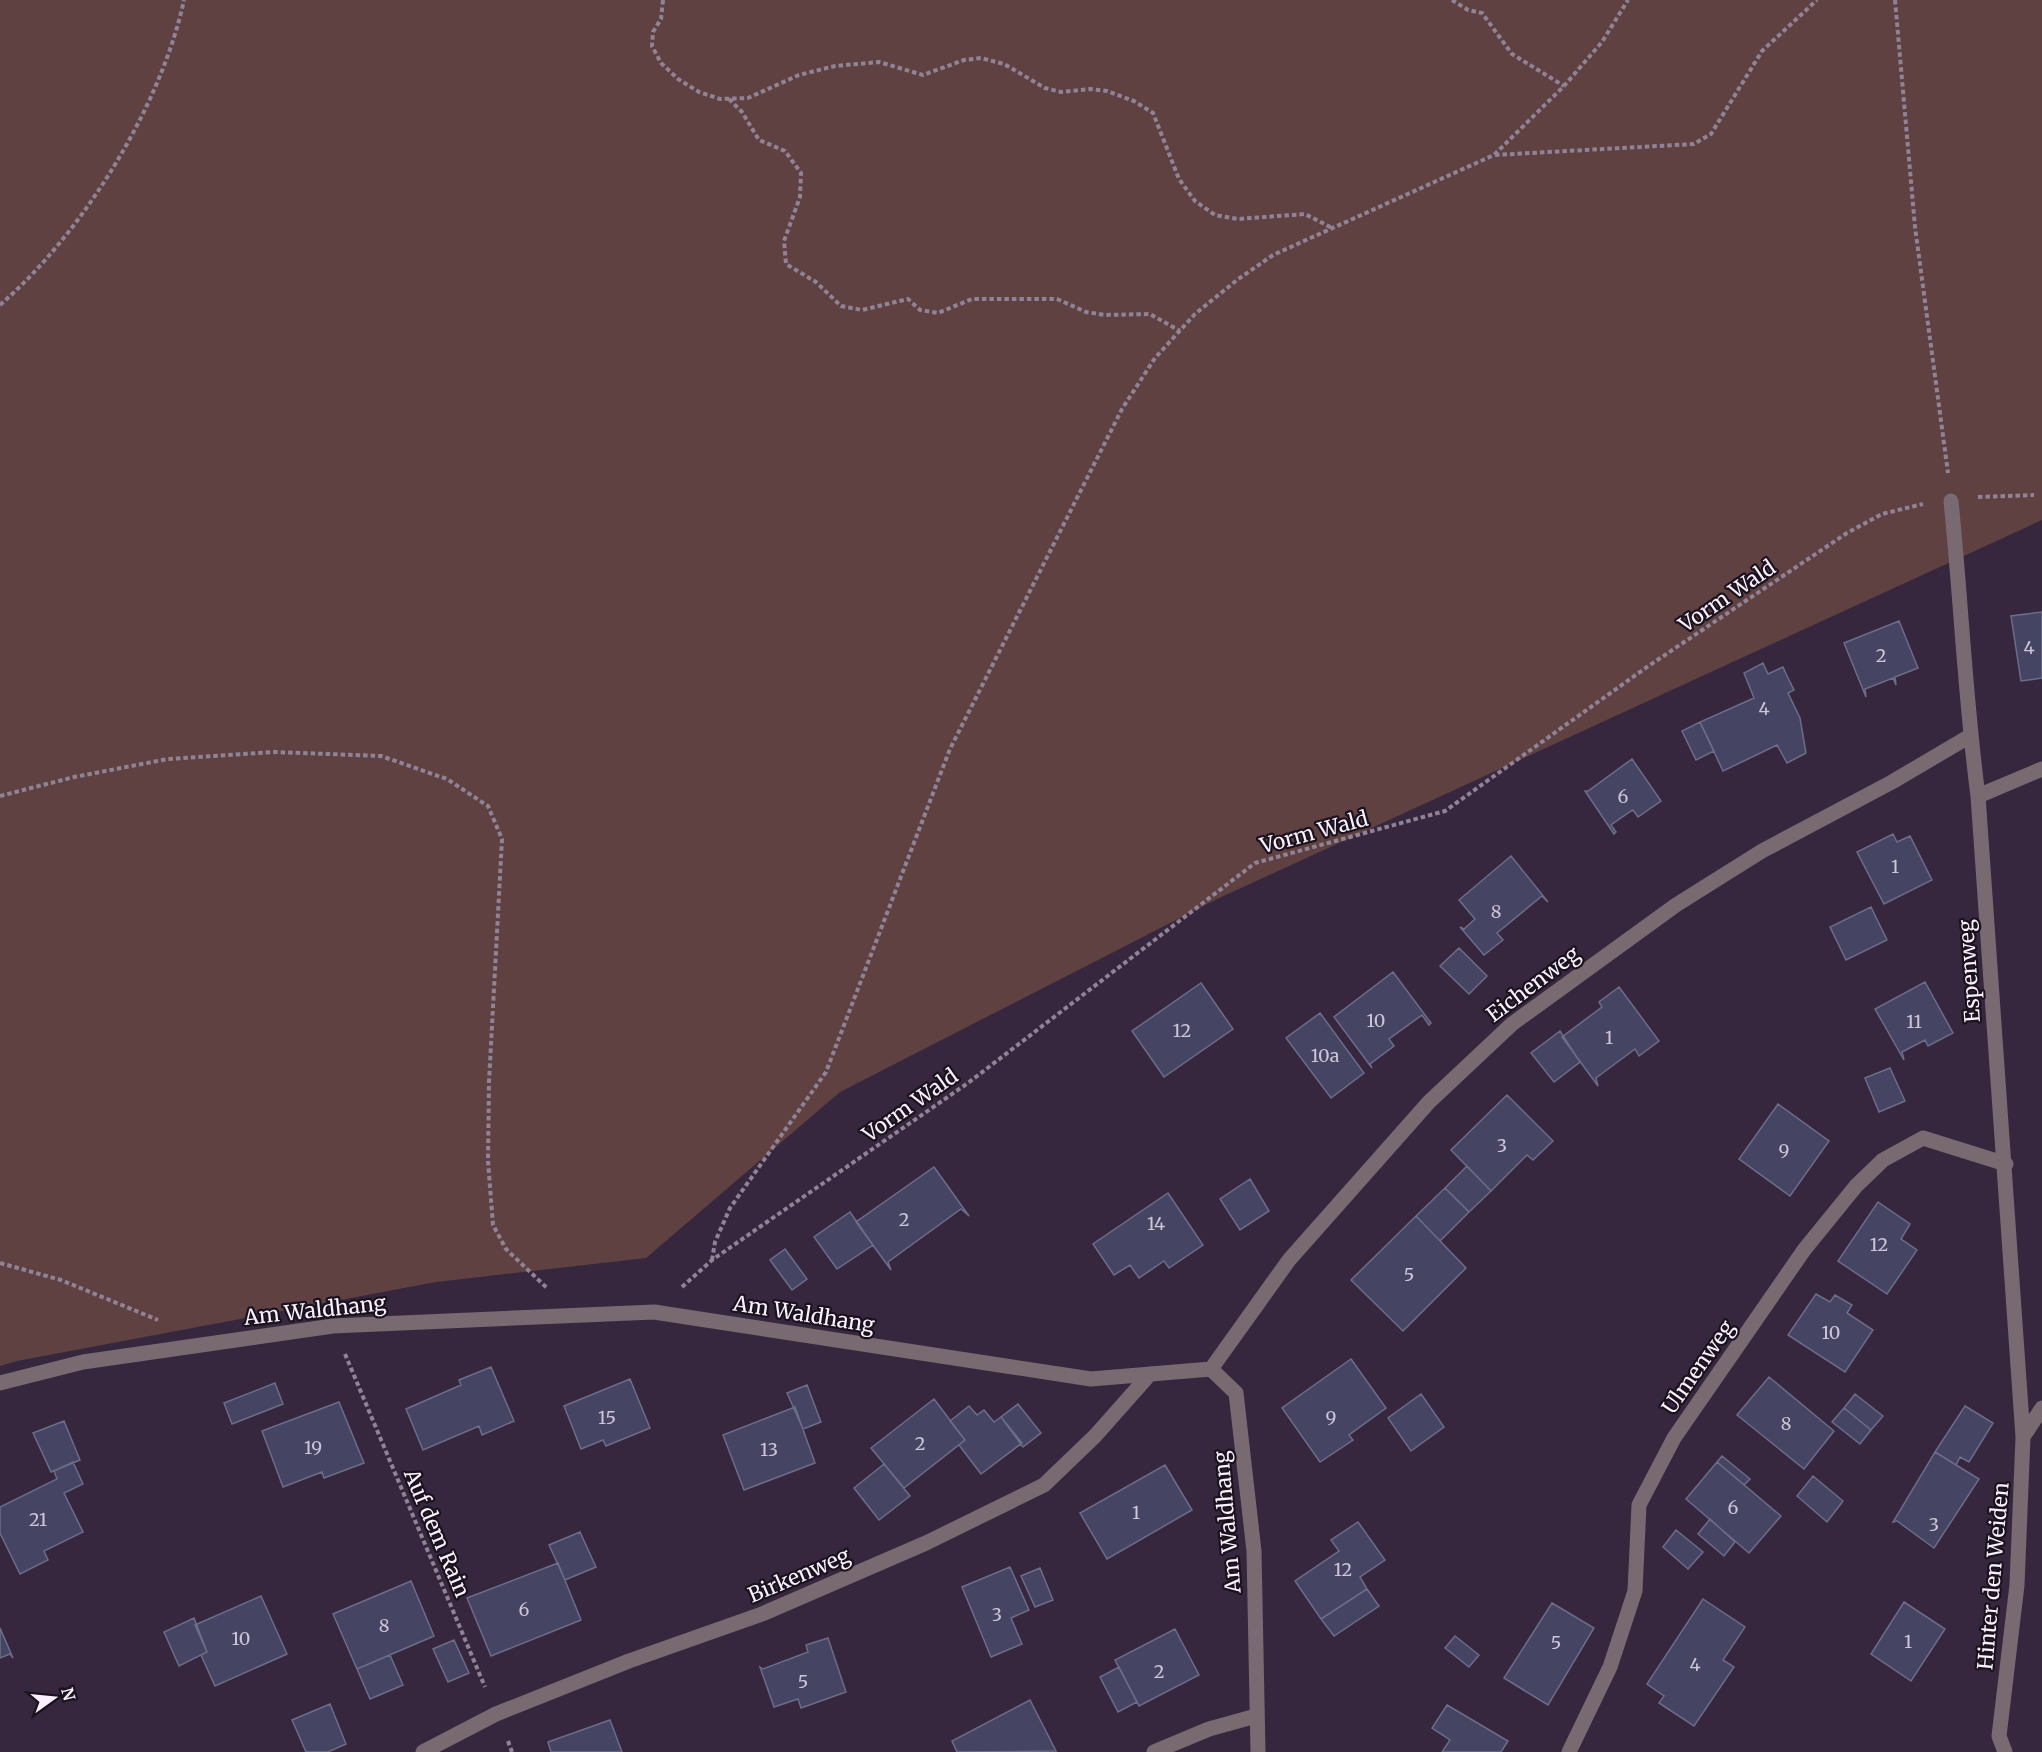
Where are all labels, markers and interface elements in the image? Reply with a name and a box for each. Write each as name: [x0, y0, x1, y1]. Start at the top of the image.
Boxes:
street label: Vorm Wald: [1673, 554, 1781, 639]
house number: 4: [2023, 636, 2035, 659]
house number: 2: [1876, 644, 1886, 667]
house number: 4: [1758, 697, 1770, 720]
house number: 6: [1618, 785, 1629, 808]
street label: Vorm Wald: [1256, 805, 1371, 860]
house number: 1: [1891, 855, 1899, 878]
house number: 8: [1491, 900, 1501, 923]
street label: Espenweg: [1952, 918, 1986, 1023]
street label: Eichenweg: [1481, 940, 1585, 1028]
house number: 10: [1367, 1009, 1385, 1032]
house number: 11: [1906, 1010, 1922, 1033]
house number: 12: [1173, 1019, 1191, 1042]
house number: 1: [1605, 1026, 1613, 1049]
house number: 10a: [1311, 1044, 1340, 1067]
street label: Vorm Wald: [856, 1062, 963, 1148]
house number: 3: [1497, 1134, 1507, 1157]
house number: 9: [1779, 1139, 1789, 1162]
house number: 2: [899, 1208, 909, 1231]
house number: 14: [1147, 1212, 1165, 1235]
house number: 12: [1870, 1233, 1888, 1256]
house number: 5: [1404, 1263, 1414, 1286]
street label: Am Waldhang: [242, 1289, 388, 1331]
street label: Am Waldhang: [730, 1289, 877, 1339]
street label: Ulmenweg: [1656, 1315, 1740, 1419]
house number: 10: [1822, 1321, 1840, 1344]
house number: 15: [598, 1406, 616, 1429]
house number: 9: [1326, 1406, 1336, 1429]
house number: 8: [1781, 1412, 1791, 1435]
house number: 2: [915, 1432, 925, 1455]
house number: 19: [304, 1436, 322, 1459]
house number: 13: [760, 1438, 778, 1461]
street label: Am Waldhang: [1207, 1449, 1247, 1595]
street label: Auf dem Rain: [397, 1464, 476, 1601]
street label: Hinter den Weiden: [1971, 1481, 2015, 1671]
house number: 6: [1728, 1496, 1739, 1519]
house number: 1: [1132, 1501, 1140, 1524]
house number: 21: [29, 1508, 47, 1531]
house number: 3: [1929, 1513, 1939, 1536]
street label: Birkenweg: [744, 1541, 854, 1609]
house number: 12: [1334, 1558, 1352, 1581]
house number: 6: [519, 1598, 530, 1621]
house number: 3: [992, 1603, 1002, 1626]
house number: 8: [379, 1614, 389, 1637]
house number: 10: [232, 1627, 250, 1650]
house number: 1: [1904, 1630, 1912, 1653]
house number: 5: [1551, 1631, 1561, 1654]
house number: 4: [1689, 1653, 1701, 1676]
house number: 2: [1154, 1660, 1164, 1683]
north arrow: [24, 1668, 84, 1728]
house number: 5: [798, 1670, 808, 1693]
text: N: [57, 1685, 80, 1703]

